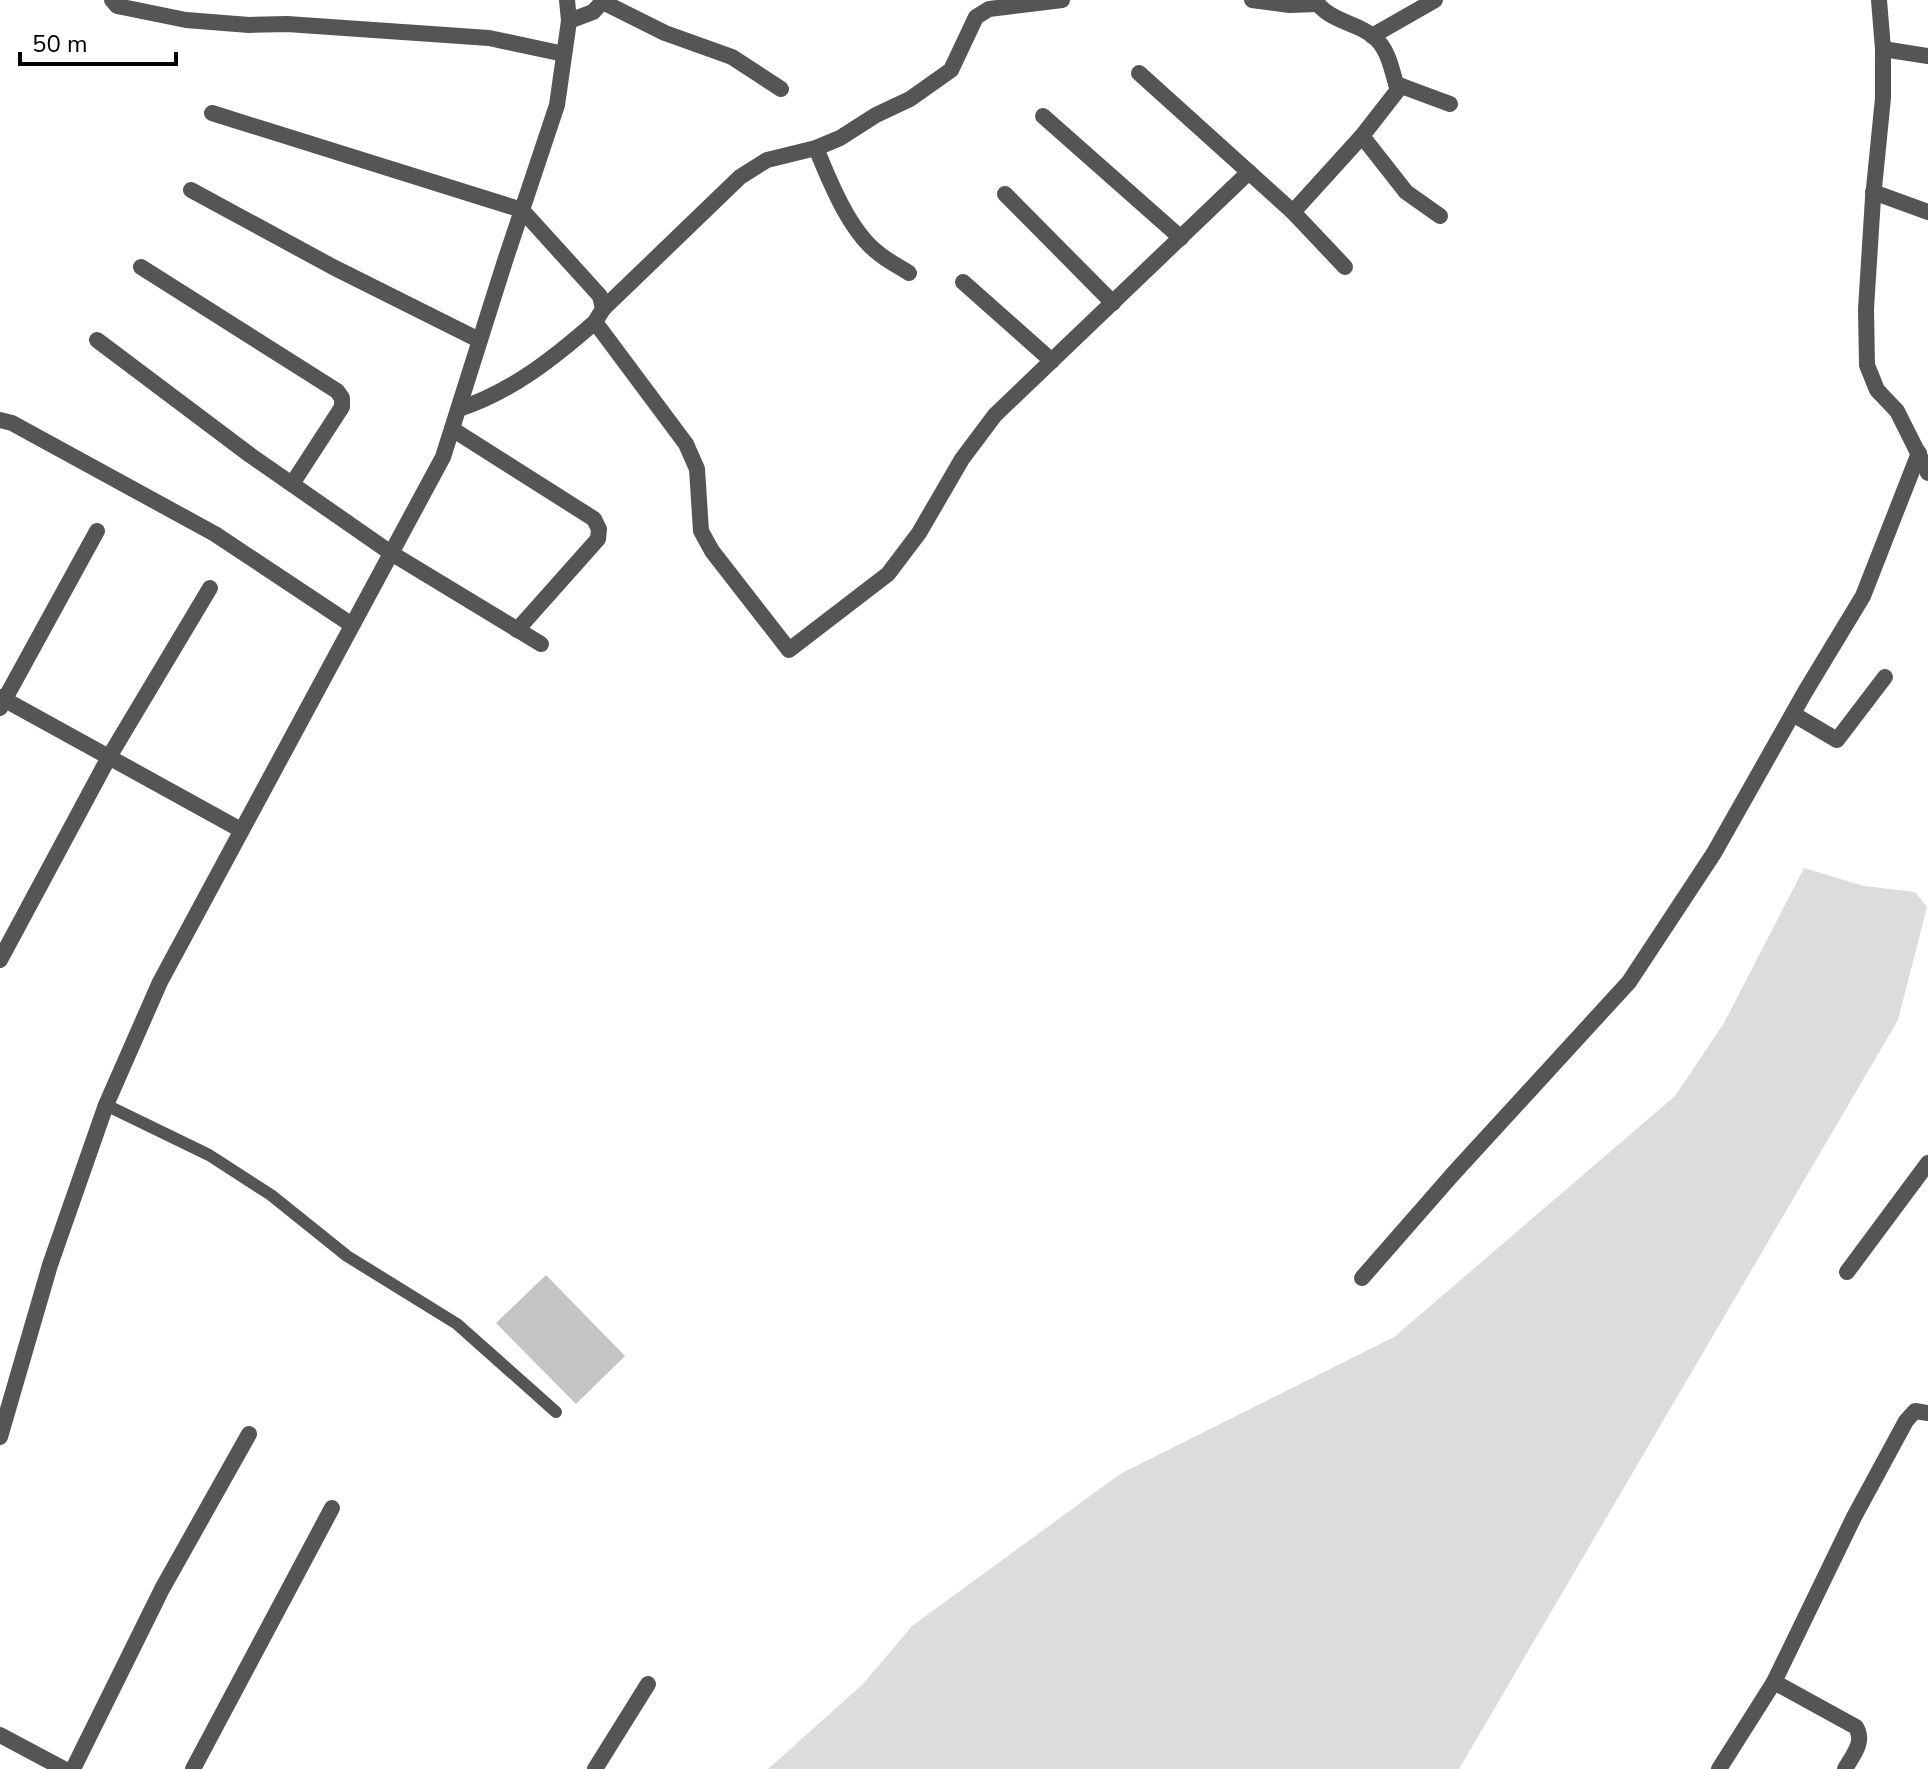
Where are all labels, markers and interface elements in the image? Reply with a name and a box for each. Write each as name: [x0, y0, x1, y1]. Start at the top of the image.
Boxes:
scale bar: [20, 16, 176, 66]
text: 50 m: [32, 28, 88, 60]

